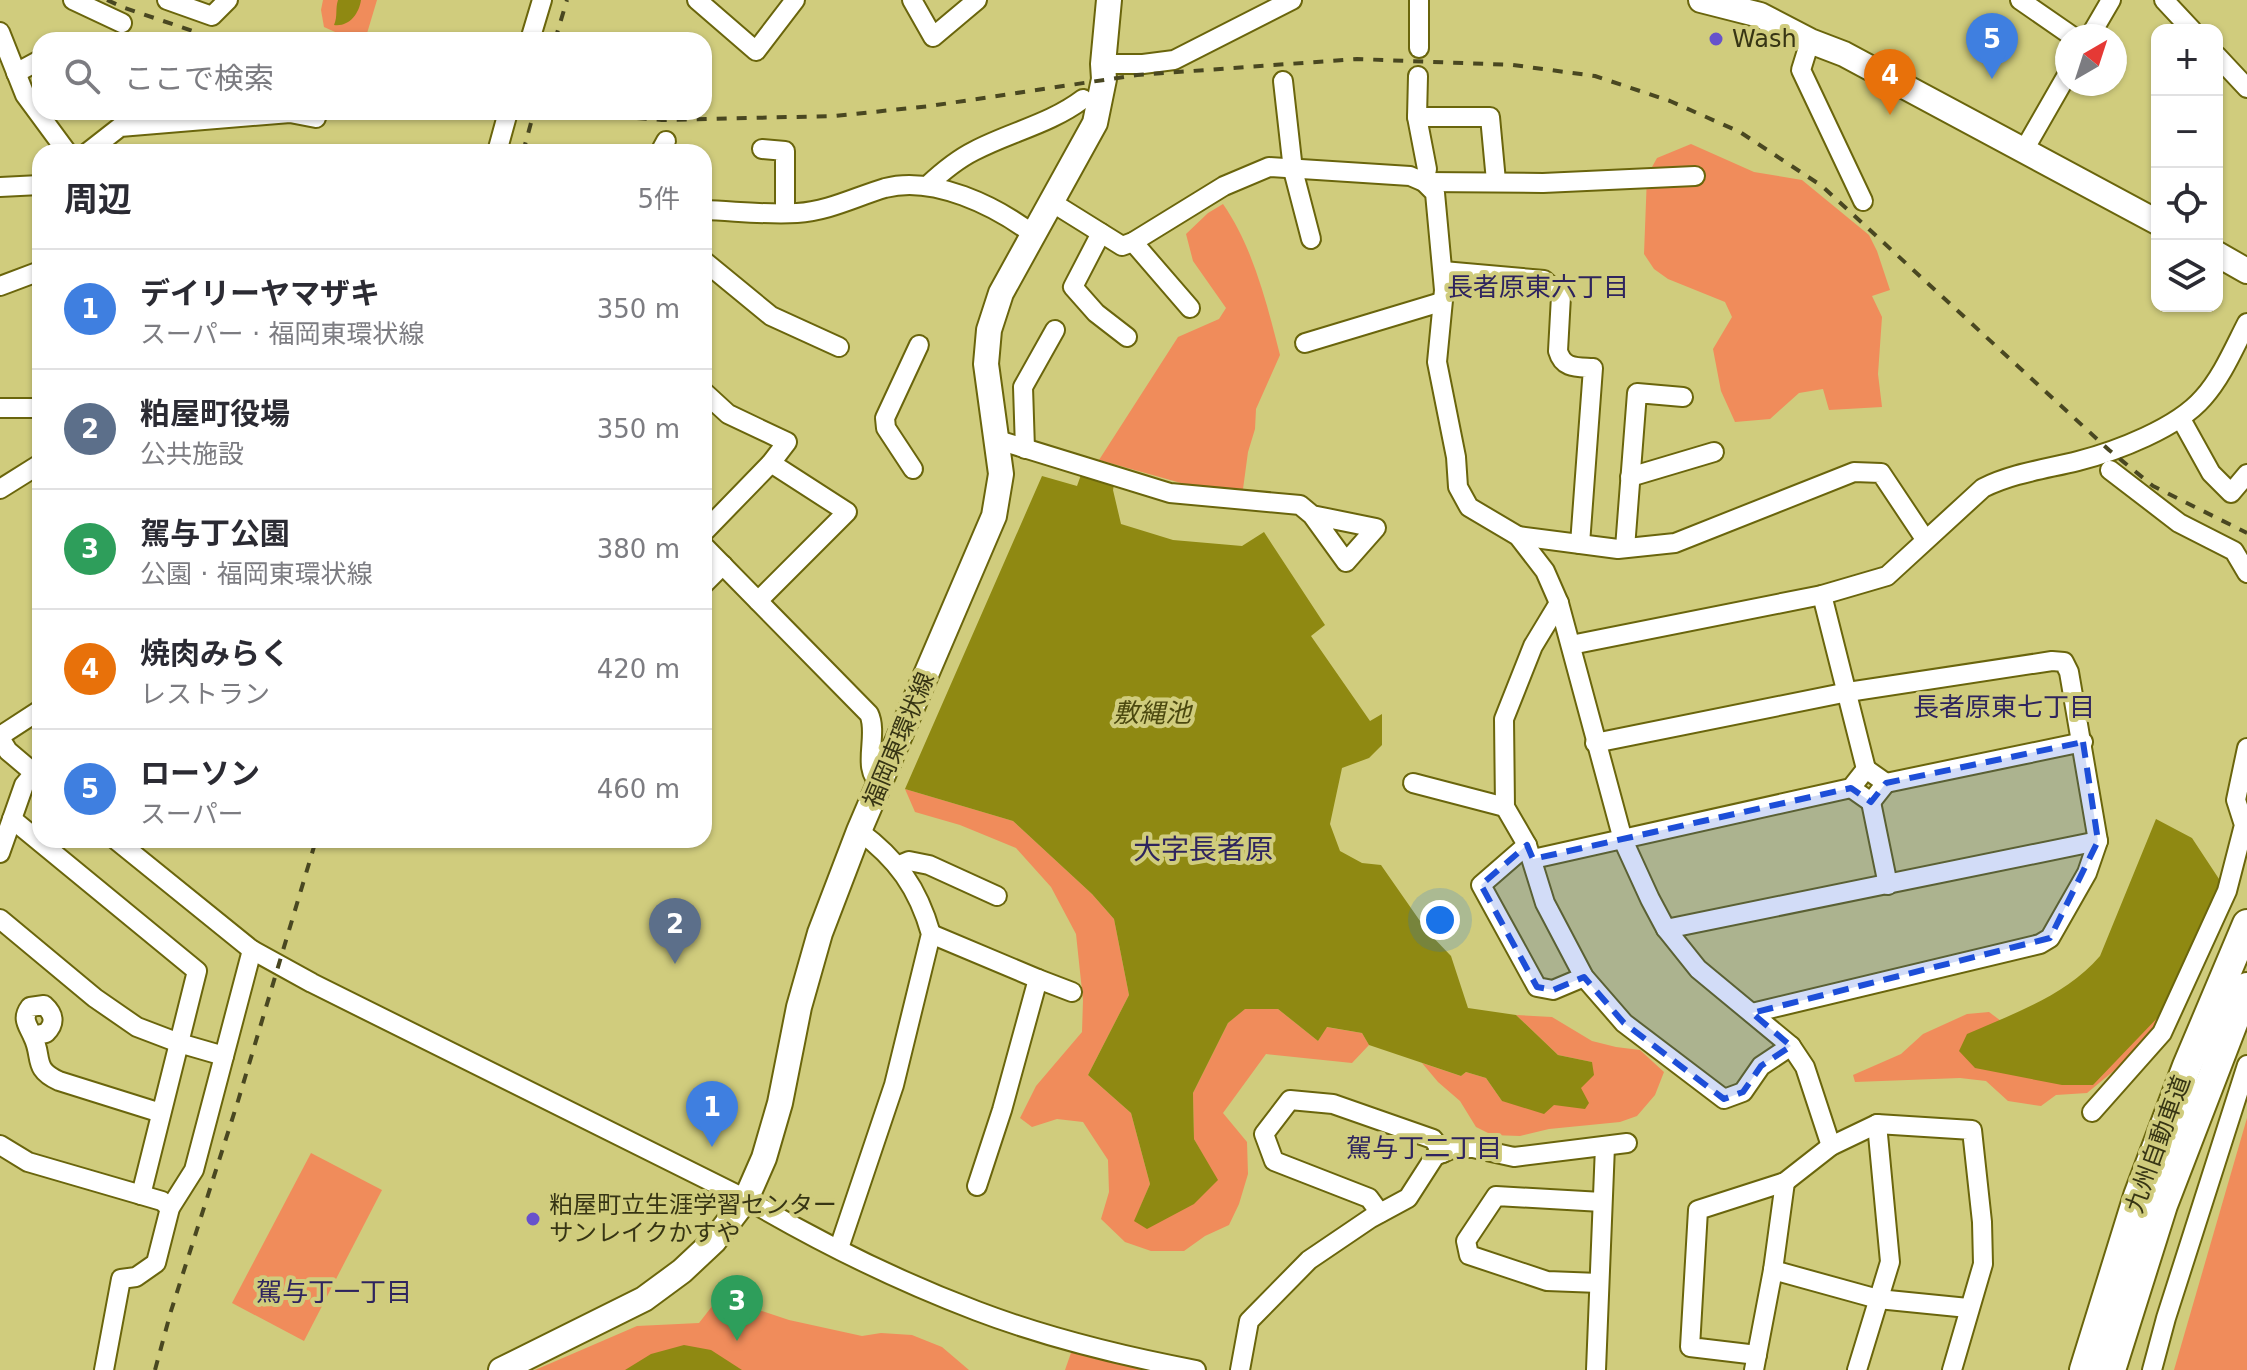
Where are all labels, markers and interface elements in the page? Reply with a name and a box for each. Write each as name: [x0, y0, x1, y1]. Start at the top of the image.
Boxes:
pin: 5: [1966, 13, 2018, 79]
north arrow: [2055, 24, 2127, 96]
map controls: [2151, 24, 2223, 312]
button: +: [2151, 24, 2223, 96]
place label: Wash: [1732, 25, 1797, 53]
marker: Wash: [1707, 30, 1725, 48]
search box: [32, 32, 712, 120]
pin: 4: [1864, 49, 1916, 115]
icon: search: [60, 54, 104, 98]
text: ここで検索: [124, 61, 274, 96]
button: −: [2151, 96, 2223, 168]
button: locate: [2151, 168, 2223, 240]
text: 周辺: [64, 179, 132, 219]
text: 5件: [637, 184, 680, 214]
button: layers: [2151, 240, 2223, 312]
district label: 長者原東六丁目: [1447, 272, 1629, 302]
text: デイリーヤマザキ: [140, 276, 380, 311]
text: 1: [81, 294, 99, 324]
text: 350 m: [597, 294, 680, 324]
text: スーパー · 福岡東環状線: [140, 319, 425, 349]
text: 粕屋町役場: [140, 396, 290, 431]
text: 2: [81, 414, 99, 444]
text: 350 m: [597, 414, 680, 444]
text: 公共施設: [140, 439, 244, 469]
text: 駕与丁公園: [140, 516, 290, 551]
text: 3: [81, 534, 99, 564]
text: 380 m: [597, 534, 680, 564]
text: 公園 · 福岡東環状線: [140, 559, 373, 589]
text: 焼肉みらく: [140, 636, 290, 671]
text: 4: [81, 654, 99, 684]
text: 420 m: [597, 654, 680, 684]
street label: 福岡東環状線: [858, 668, 940, 812]
text: レストラン: [140, 679, 270, 709]
district label: 長者原東七丁目: [1913, 692, 2095, 722]
water label: 敷縄池: [1113, 698, 1194, 728]
text: ローソン: [140, 756, 260, 791]
text: 5: [81, 774, 99, 804]
text: 460 m: [597, 774, 680, 804]
text: スーパー: [140, 799, 244, 829]
district label: 大字長者原: [1133, 833, 1273, 866]
pin: 2: [649, 898, 701, 964]
your location: [1420, 900, 1460, 940]
street label: 九州自動車道: [2120, 1072, 2196, 1216]
pin: 1: [686, 1081, 738, 1147]
district label: 駕与丁二丁目: [1346, 1133, 1502, 1163]
place label: 粕屋町立生涯学習センター サンレイクかすや: [549, 1191, 837, 1247]
marker: 粕屋町立生涯学習センター サンレイクかすや: [524, 1210, 542, 1228]
pin: 3: [711, 1275, 763, 1341]
district label: 駕与丁一丁目: [256, 1277, 412, 1307]

